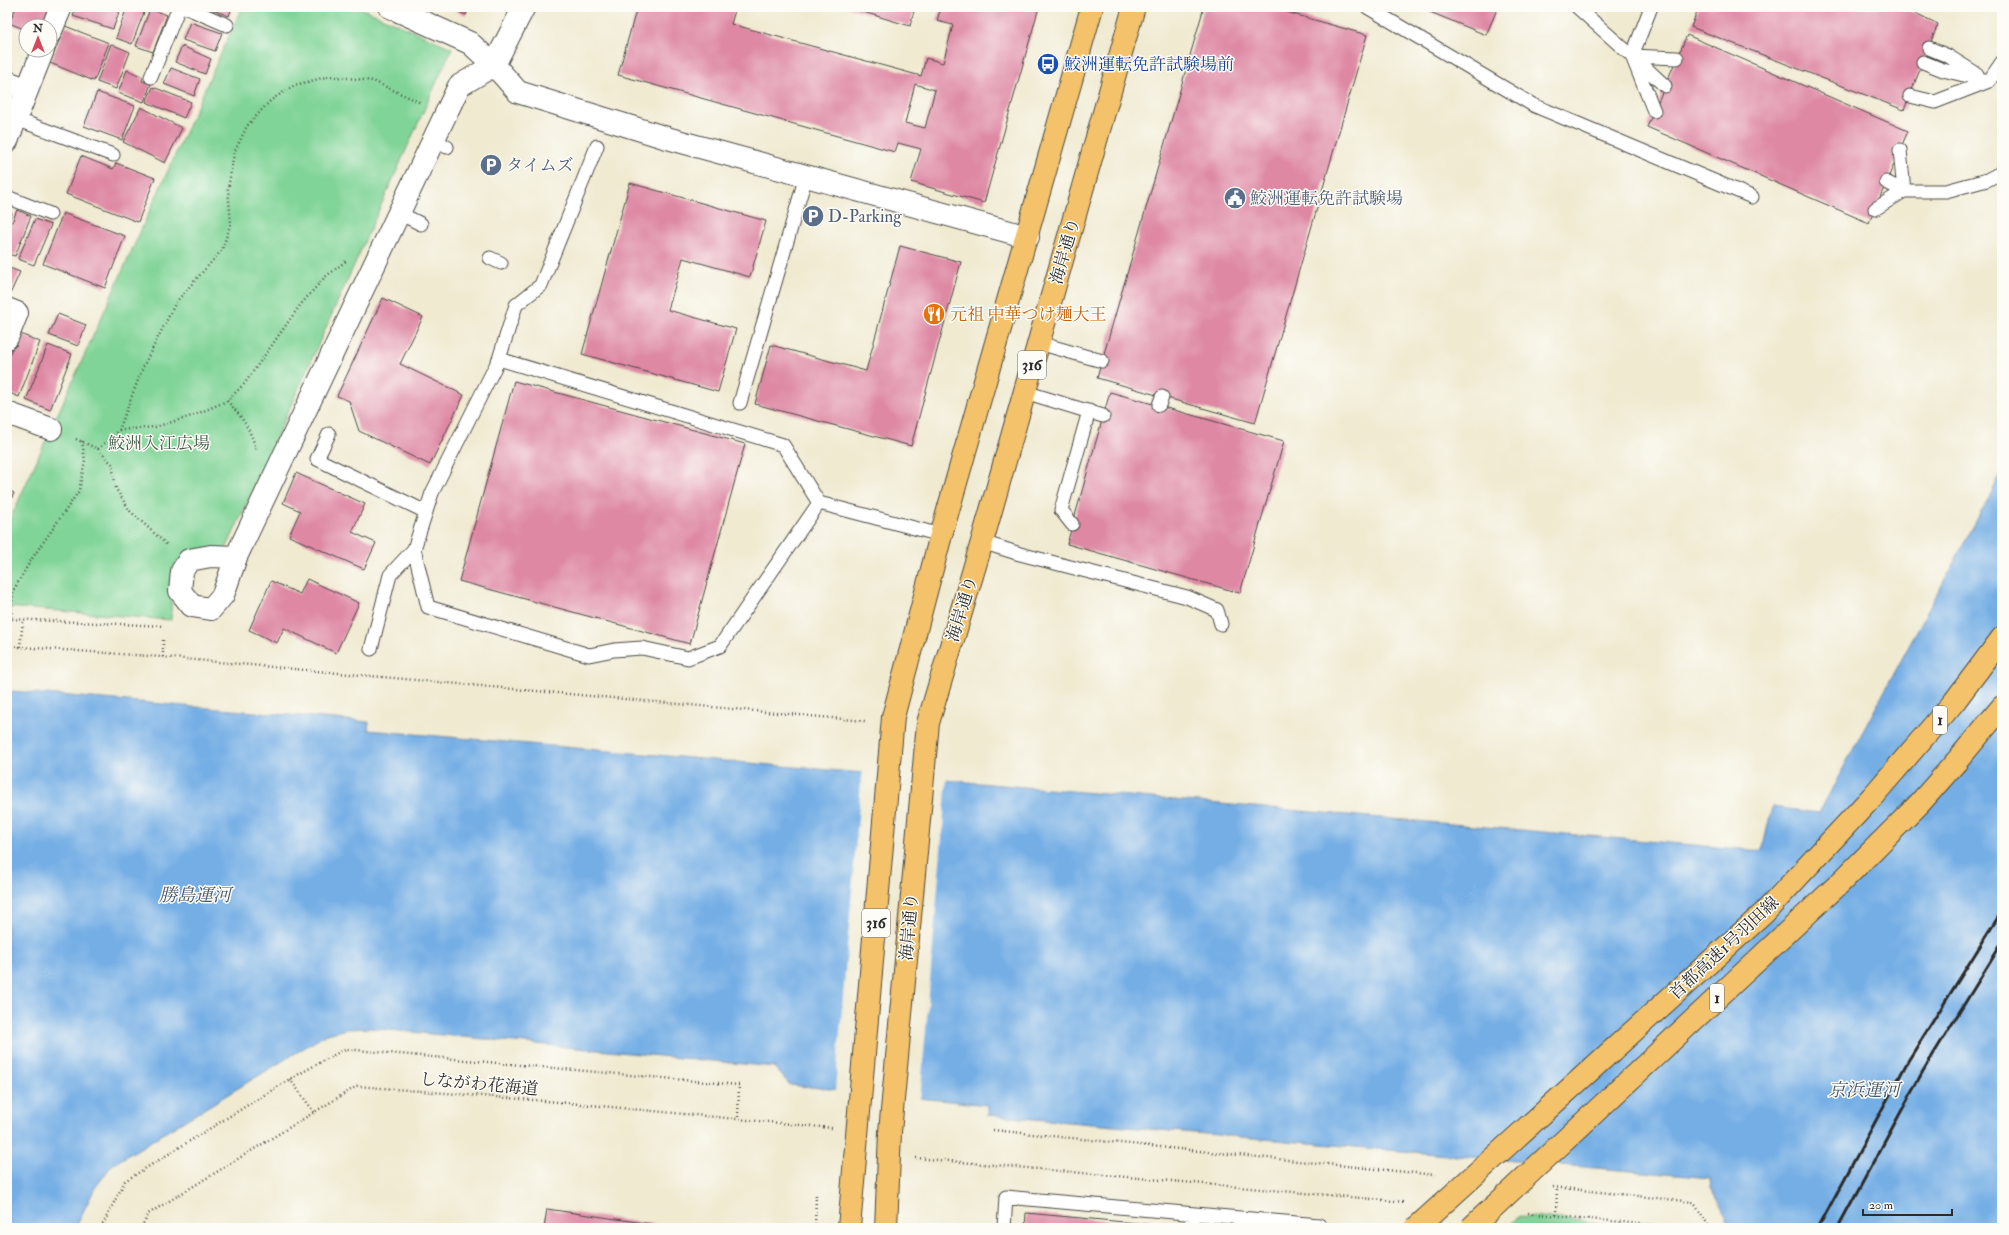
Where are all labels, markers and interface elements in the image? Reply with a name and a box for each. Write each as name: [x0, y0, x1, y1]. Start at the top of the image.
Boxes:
north arrow: [18, 18, 58, 58]
text: N: [32, 22, 44, 35]
bus stop icon: 鮫洲運転免許試験場前: [1035, 51, 1061, 77]
place label: 鮫洲運転免許試験場前: [1064, 54, 1234, 75]
parking icon: タイムズ: [478, 152, 504, 178]
place label: タイムズ: [506, 155, 574, 176]
public building icon: 鮫洲運転免許試験場: [1222, 185, 1248, 211]
place label: 鮫洲運転免許試験場: [1250, 188, 1403, 209]
parking icon: D-Parking: [800, 203, 826, 229]
place label: D-Parking: [828, 206, 902, 227]
street label: 海岸通り: [1046, 215, 1084, 287]
restaurant icon: 元祖 中華つけ麺大王: [921, 301, 947, 327]
place label: 元祖 中華つけ麺大王: [950, 304, 1107, 325]
road number: 316: [1018, 351, 1046, 379]
park label: 鮫洲入江広場: [108, 433, 210, 454]
street label: 海岸通り: [942, 573, 982, 645]
road number: 1: [1933, 706, 1947, 734]
water label: 勝島運河: [159, 884, 234, 907]
street label: 海岸通り: [896, 892, 922, 962]
street label: 首都高速1号羽田線: [1665, 892, 1783, 1004]
road number: 316: [862, 909, 890, 937]
road number: 1: [1710, 984, 1724, 1012]
street label: しながわ花海道: [419, 1068, 539, 1100]
water label: 京浜運河: [1828, 1079, 1903, 1102]
scale bar: [1863, 1191, 1952, 1217]
text: 20 m: [1869, 1198, 1894, 1213]

